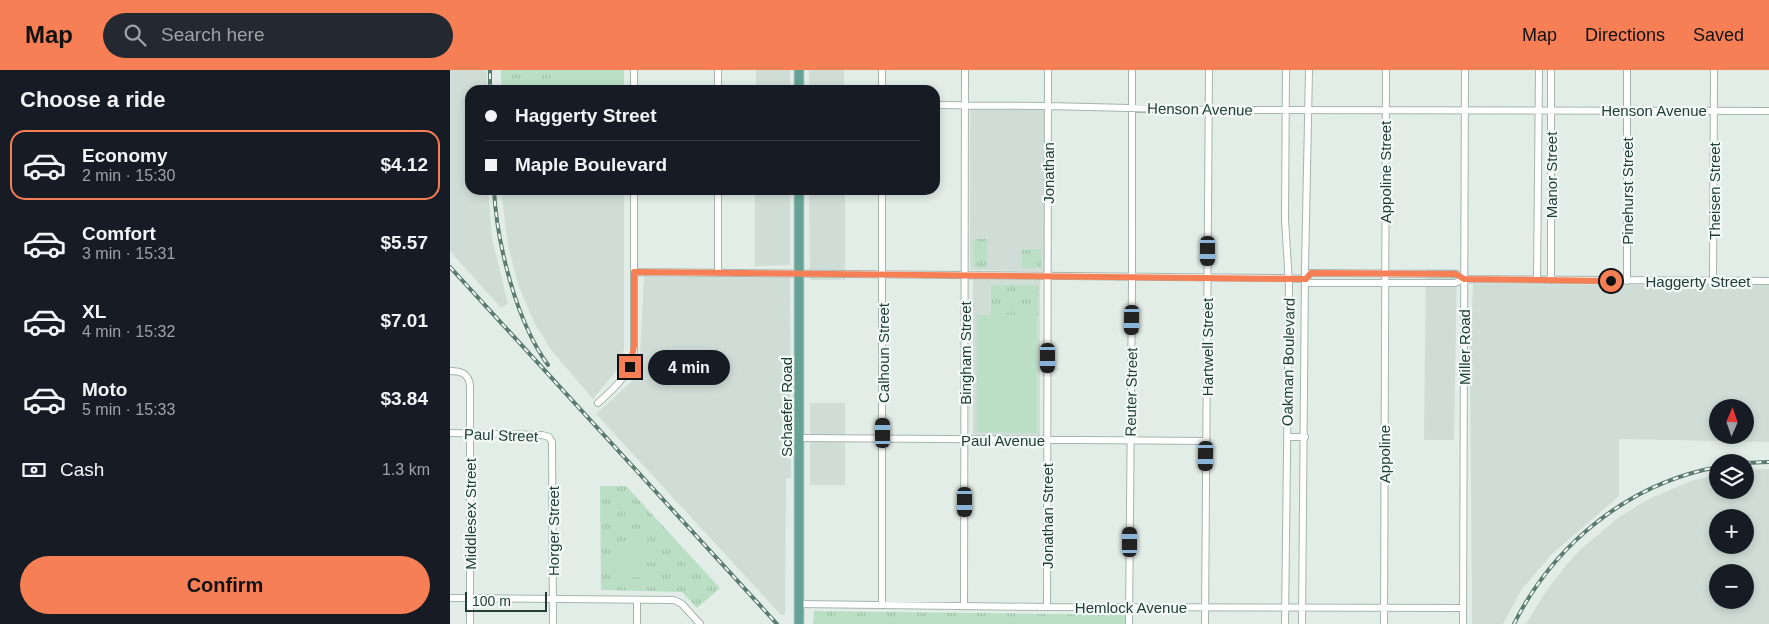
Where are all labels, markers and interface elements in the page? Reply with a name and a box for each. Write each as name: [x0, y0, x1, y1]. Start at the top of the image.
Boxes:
search box: [103, 13, 453, 58]
text: Map: [25, 21, 73, 48]
icon: search: [121, 21, 149, 49]
text: Search here: [161, 24, 265, 45]
text: Map: [1522, 25, 1557, 45]
text: Directions: [1585, 25, 1665, 45]
text: Saved: [1693, 25, 1744, 45]
text: Choose a ride: [20, 87, 165, 112]
street label: Henson Avenue: [1147, 100, 1253, 118]
street label: Henson Avenue: [1601, 102, 1707, 119]
text: Haggerty Street: [515, 105, 657, 126]
street label: Appoline Street: [1377, 120, 1394, 223]
street label: Manor Street: [1543, 131, 1560, 218]
street label: Pinehurst Street: [1619, 136, 1636, 245]
street label: Theisen Street: [1706, 141, 1723, 240]
street label: Jonathan: [1040, 142, 1057, 204]
icon: car: [22, 143, 67, 188]
text: Economy: [82, 145, 168, 166]
text: $4.12: [380, 154, 428, 175]
text: Maple Boulevard: [515, 154, 667, 175]
text: 2 min · 15:30: [82, 167, 175, 184]
icon: car: [22, 221, 67, 266]
text: Comfort: [82, 223, 156, 244]
text: $5.57: [380, 232, 428, 253]
car: [1200, 236, 1215, 266]
text: 3 min · 15:31: [82, 245, 175, 262]
route start: [1600, 270, 1622, 292]
street label: Haggerty Street: [1645, 273, 1751, 290]
street label: Hartwell Street: [1199, 297, 1216, 396]
street label: Oakman Boulevard: [1278, 298, 1298, 426]
icon: car: [22, 299, 67, 344]
street label: Bingham Street: [957, 300, 974, 405]
text: XL: [82, 301, 106, 322]
street label: Calhoun Street: [875, 302, 892, 403]
car: [1124, 305, 1139, 335]
street label: Miller Road: [1456, 309, 1473, 385]
text: $7.01: [380, 310, 428, 331]
text: 4 min · 15:32: [82, 323, 175, 340]
car: [1040, 343, 1055, 373]
street label: Reuter Street: [1122, 346, 1140, 437]
callout: 4 min: [648, 350, 730, 384]
route end: [619, 356, 641, 378]
street label: Schaefer Road: [778, 357, 795, 457]
text: 4 min: [668, 359, 710, 376]
icon: car: [22, 377, 67, 422]
text: Moto: [82, 379, 127, 400]
text: $3.84: [380, 388, 428, 409]
north arrow: [1709, 399, 1754, 444]
map controls: [1709, 399, 1754, 609]
text: 5 min · 15:33: [82, 401, 175, 418]
car: [875, 418, 890, 448]
street label: Paul Street: [464, 425, 539, 445]
street label: Appoline: [1376, 425, 1393, 483]
street label: Paul Avenue: [961, 432, 1045, 449]
car: [1198, 441, 1213, 471]
button: layers: [1709, 454, 1754, 499]
icon: cash: [20, 456, 48, 484]
street label: Middlesex Street: [462, 457, 479, 570]
text: Cash: [60, 459, 104, 480]
text: 1.3 km: [382, 461, 430, 478]
street label: Jonathan Street: [1039, 462, 1056, 569]
street label: Horger Street: [545, 485, 562, 576]
car: [957, 487, 972, 517]
button: +: [1709, 509, 1754, 554]
car: [1122, 527, 1137, 557]
button: Confirm: [20, 556, 430, 614]
button: −: [1709, 564, 1754, 609]
scale bar: [465, 589, 548, 612]
text: 100 m: [472, 593, 511, 609]
street label: Hemlock Avenue: [1075, 599, 1187, 616]

